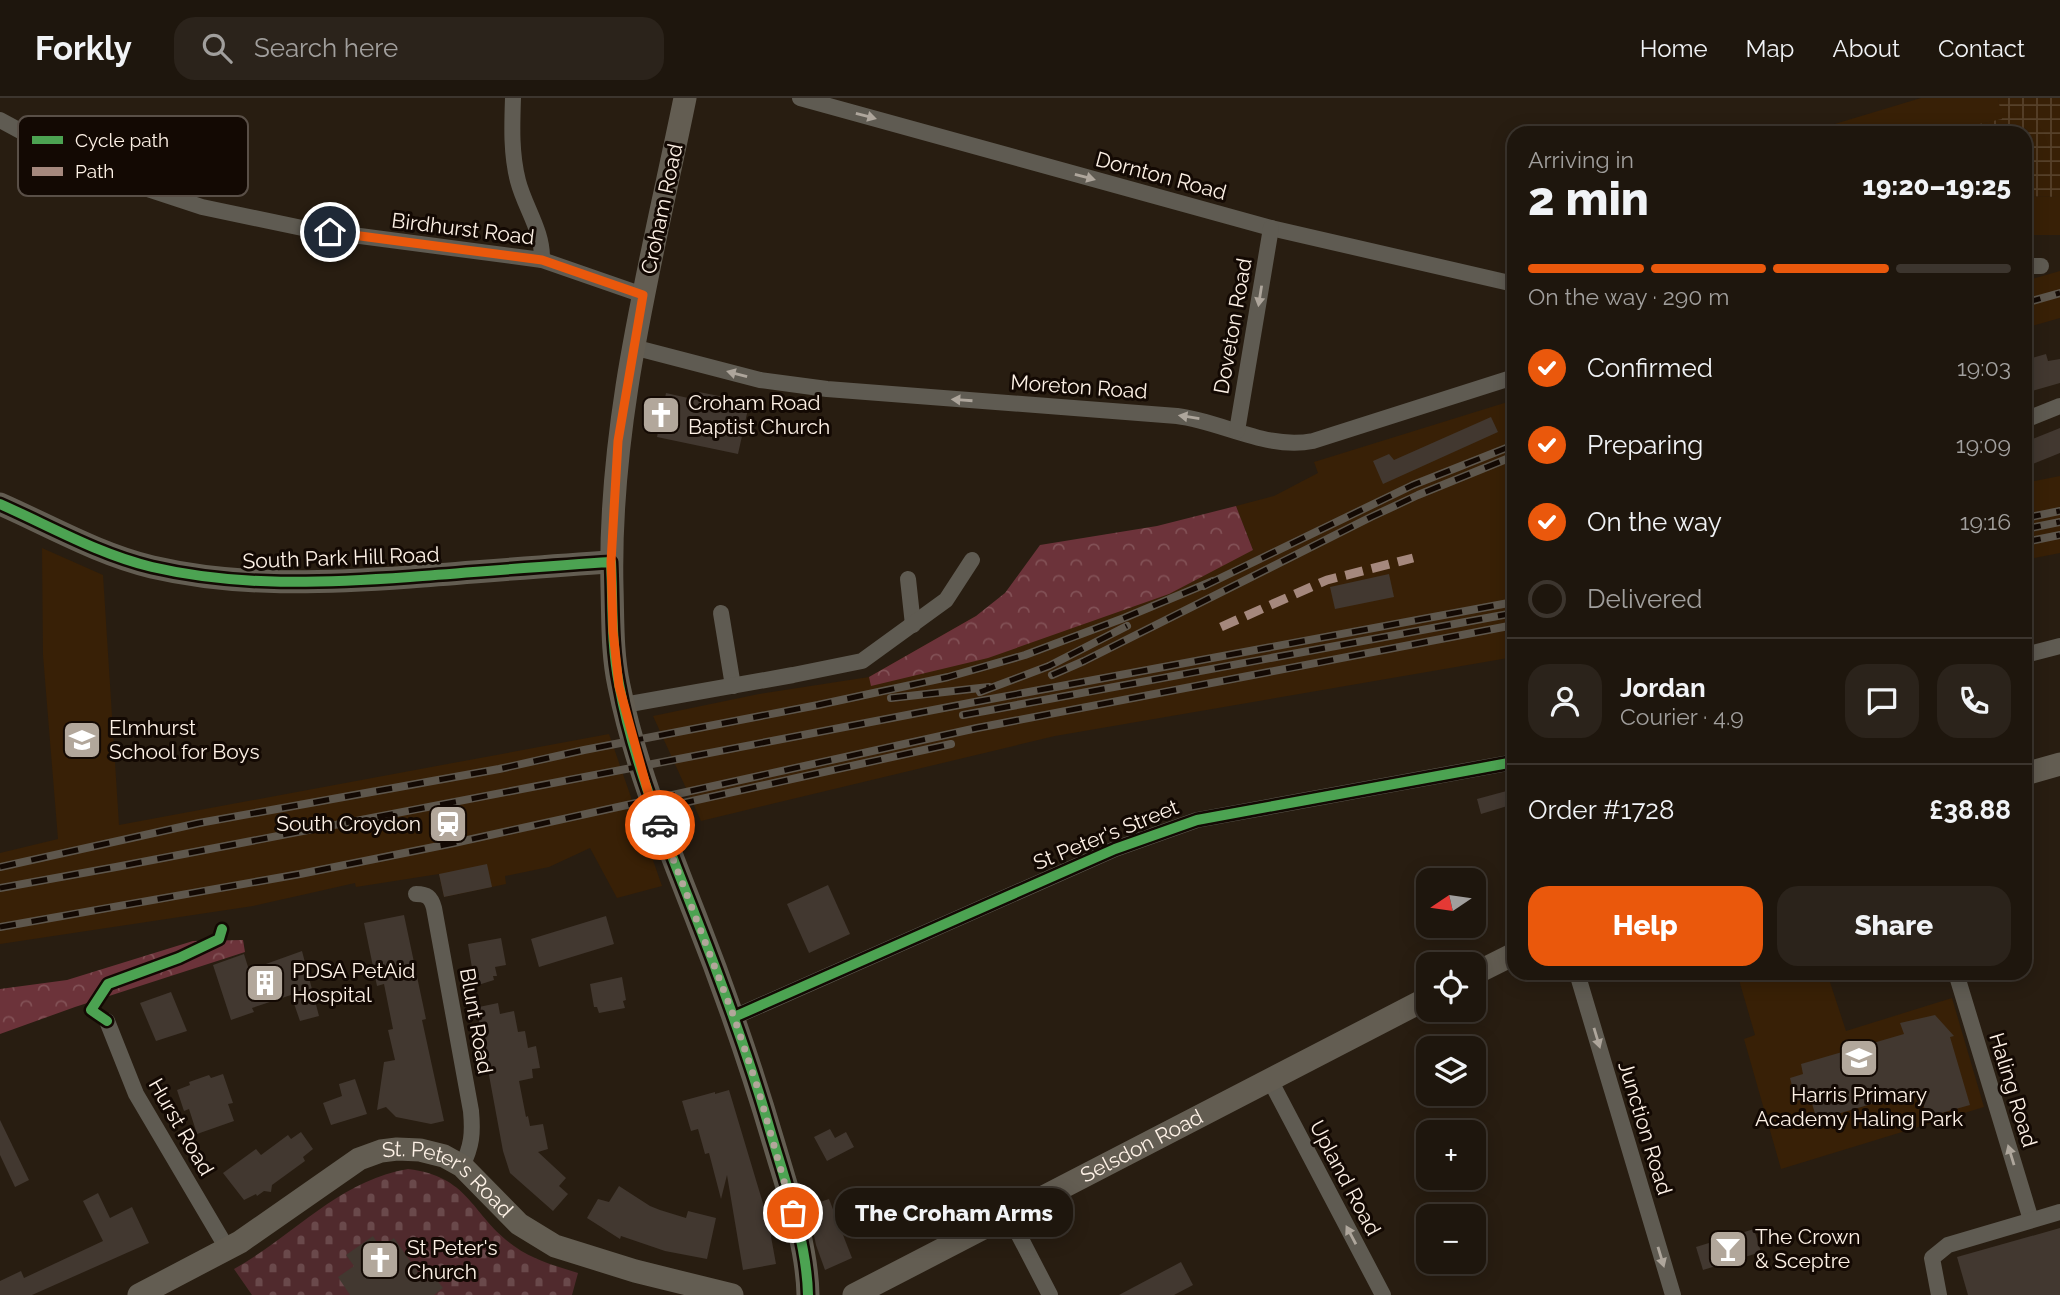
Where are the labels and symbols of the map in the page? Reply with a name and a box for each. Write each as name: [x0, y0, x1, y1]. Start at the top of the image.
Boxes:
one-way arrow: [855, 111, 877, 122]
legend: [18, 116, 248, 196]
text: Cycle path: [75, 129, 169, 151]
street label: Croham Road: [635, 141, 688, 276]
street label: Dornton Road: [1093, 146, 1229, 205]
text: Path: [75, 160, 114, 182]
one-way arrow: [1074, 172, 1096, 183]
pin: [300, 202, 360, 262]
street label: Birdhurst Road: [390, 207, 536, 250]
street label: Doveton Road: [1208, 256, 1257, 396]
one-way arrow: [1254, 285, 1265, 307]
one-way arrow: [725, 368, 747, 379]
street label: Moreton Road: [1010, 369, 1148, 404]
place label: Croham Road Baptist Church: [688, 390, 830, 439]
church icon: Croham Road Baptist Church: [640, 394, 682, 436]
one-way arrow: [951, 394, 973, 405]
one-way arrow: [1178, 412, 1200, 423]
street label: South Park Hill Road: [242, 542, 440, 573]
place label: Elmhurst School for Boys: [109, 715, 260, 764]
school or university icon: Elmhurst School for Boys: [61, 719, 103, 761]
courier: [625, 790, 695, 860]
street label: St Peter's Street: [1030, 794, 1182, 875]
station icon: South Croydon: [427, 803, 469, 845]
place label: South Croydon: [276, 811, 421, 836]
north arrow: [1416, 868, 1486, 938]
place label: PDSA PetAid Hospital: [292, 958, 415, 1007]
building icon: PDSA PetAid Hospital: [244, 962, 286, 1004]
street label: Blunt Road: [455, 966, 498, 1076]
one-way arrow: [1592, 1028, 1602, 1049]
street label: Haling Road: [1984, 1030, 2043, 1150]
school or university icon: Harris Primary Academy Haling Park: [1838, 1037, 1880, 1079]
street label: Junction Road: [1613, 1058, 1678, 1198]
street label: Hurst Road: [144, 1074, 219, 1180]
place label: Harris Primary Academy Haling Park: [1755, 1082, 1963, 1131]
street label: Selsdon Road: [1076, 1104, 1207, 1188]
street label: Upland Road: [1305, 1116, 1386, 1240]
street label: St. Peter's Road: [381, 1136, 518, 1222]
one-way arrow: [2005, 1144, 2016, 1165]
pin: [763, 1183, 823, 1243]
callout: The Croham Arms: [835, 1188, 1073, 1238]
one-way arrow: [1346, 1224, 1358, 1244]
place label: The Crown & Sceptre: [1755, 1224, 1861, 1273]
bar icon: The Crown & Sceptre: [1707, 1228, 1749, 1270]
place label: St Peter's Church: [407, 1235, 498, 1284]
church icon: St Peter's Church: [359, 1239, 401, 1281]
one-way arrow: [1657, 1246, 1667, 1267]

